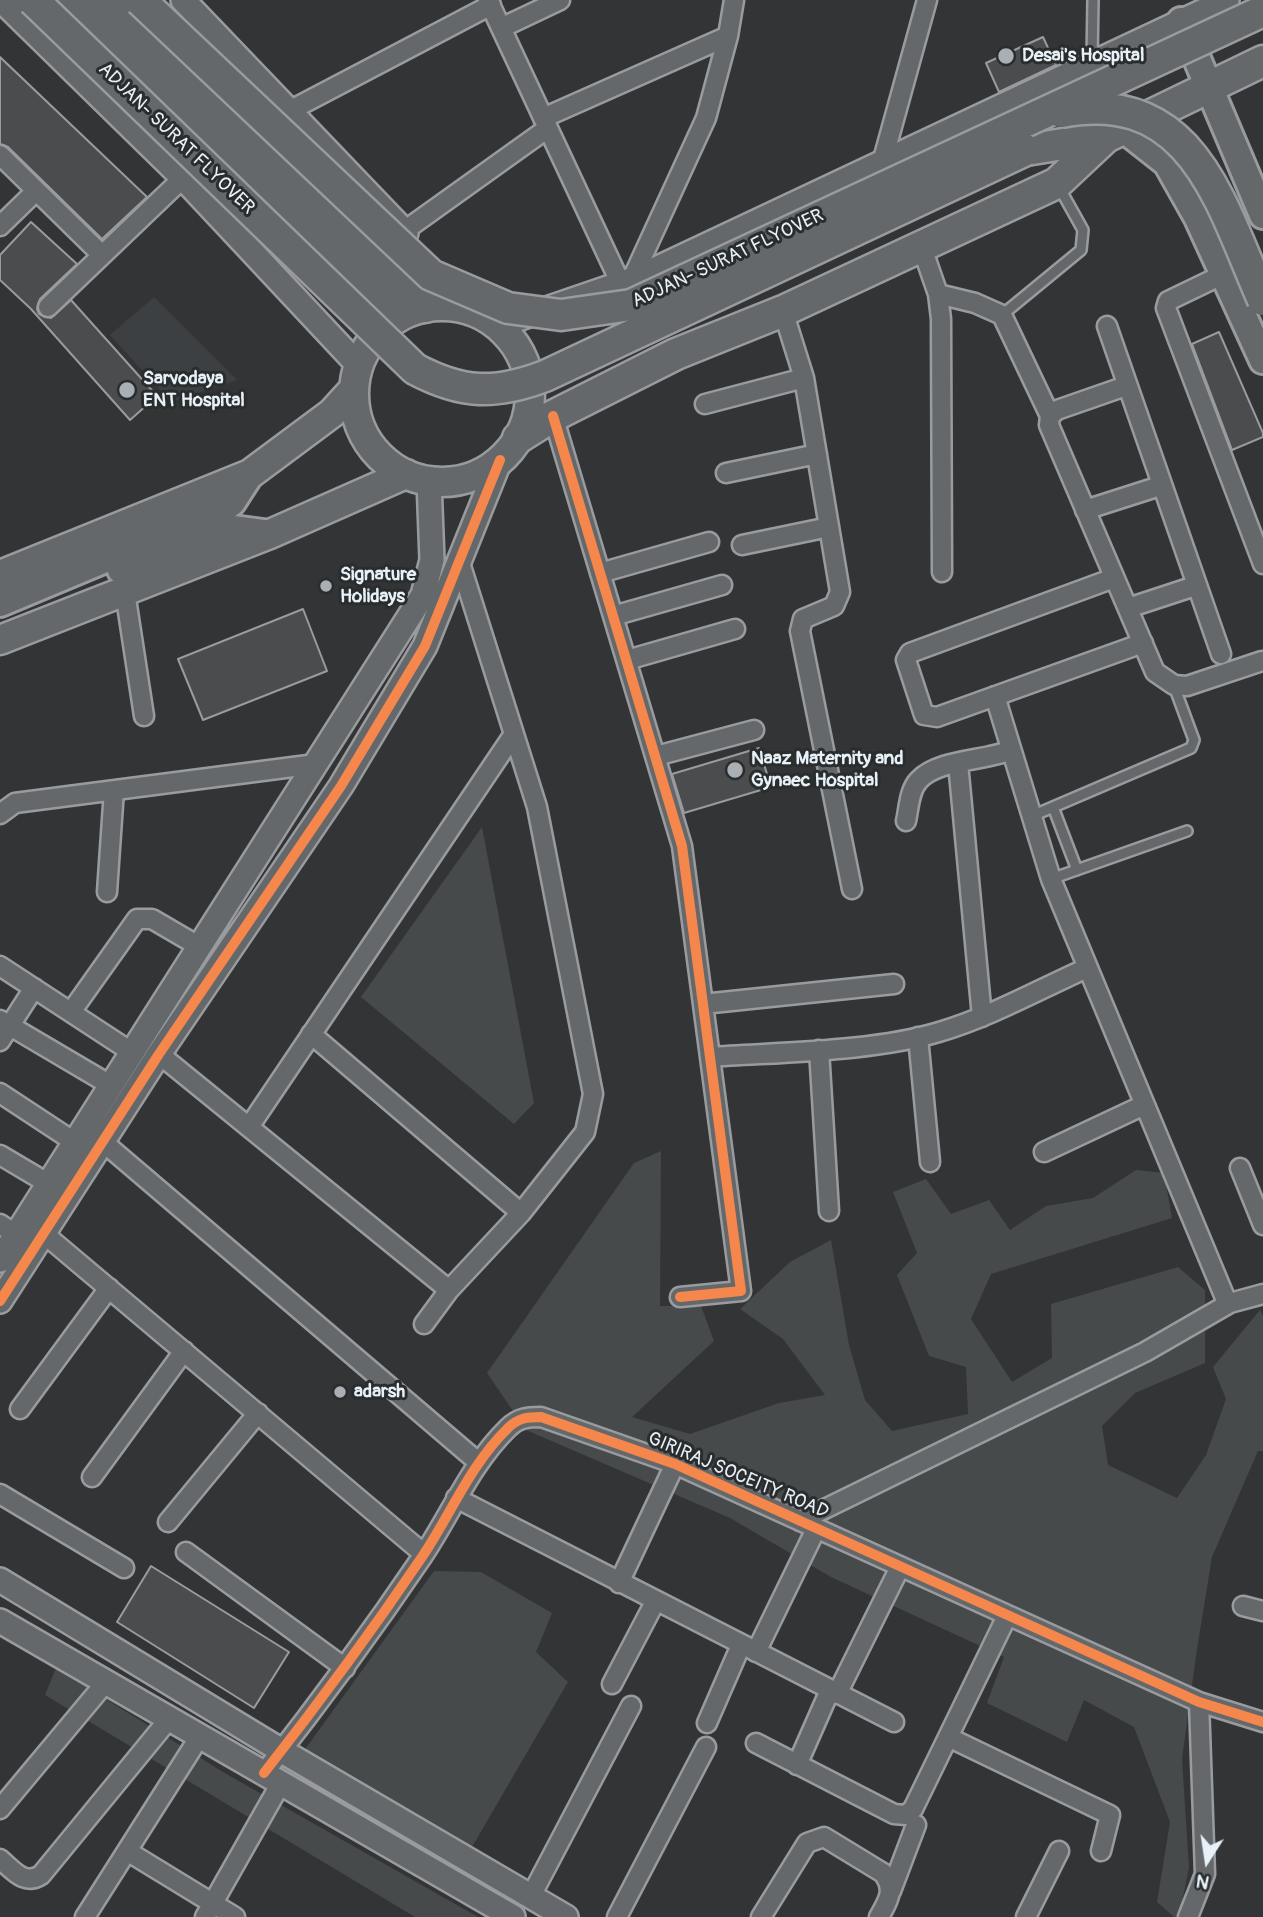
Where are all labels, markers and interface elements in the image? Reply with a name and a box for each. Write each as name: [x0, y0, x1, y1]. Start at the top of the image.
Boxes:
place label: Desai's Hospital: [1022, 45, 1144, 67]
marker: Desai's Hospital: [996, 46, 1016, 66]
street label: ADJAN- SURAT FLYOVER: [93, 58, 259, 220]
street label: ADJAN- SURAT FLYOVER: [629, 205, 827, 313]
place label: Sarvodaya ENT Hospital: [143, 368, 245, 412]
marker: Sarvodaya ENT Hospital: [117, 380, 137, 400]
place label: Signature Holidays: [340, 564, 416, 608]
marker: Signature Holidays: [318, 578, 334, 594]
place label: Naaz Maternity and Gynaec Hospital: [751, 748, 904, 792]
marker: Naaz Maternity and Gynaec Hospital: [725, 760, 745, 780]
place label: adarsh: [354, 1381, 405, 1403]
marker: adarsh: [332, 1384, 348, 1400]
street label: GIRIRAJ SOCEITY ROAD: [644, 1428, 832, 1524]
north arrow: [1172, 1826, 1242, 1896]
text: N: [1194, 1868, 1211, 1895]

